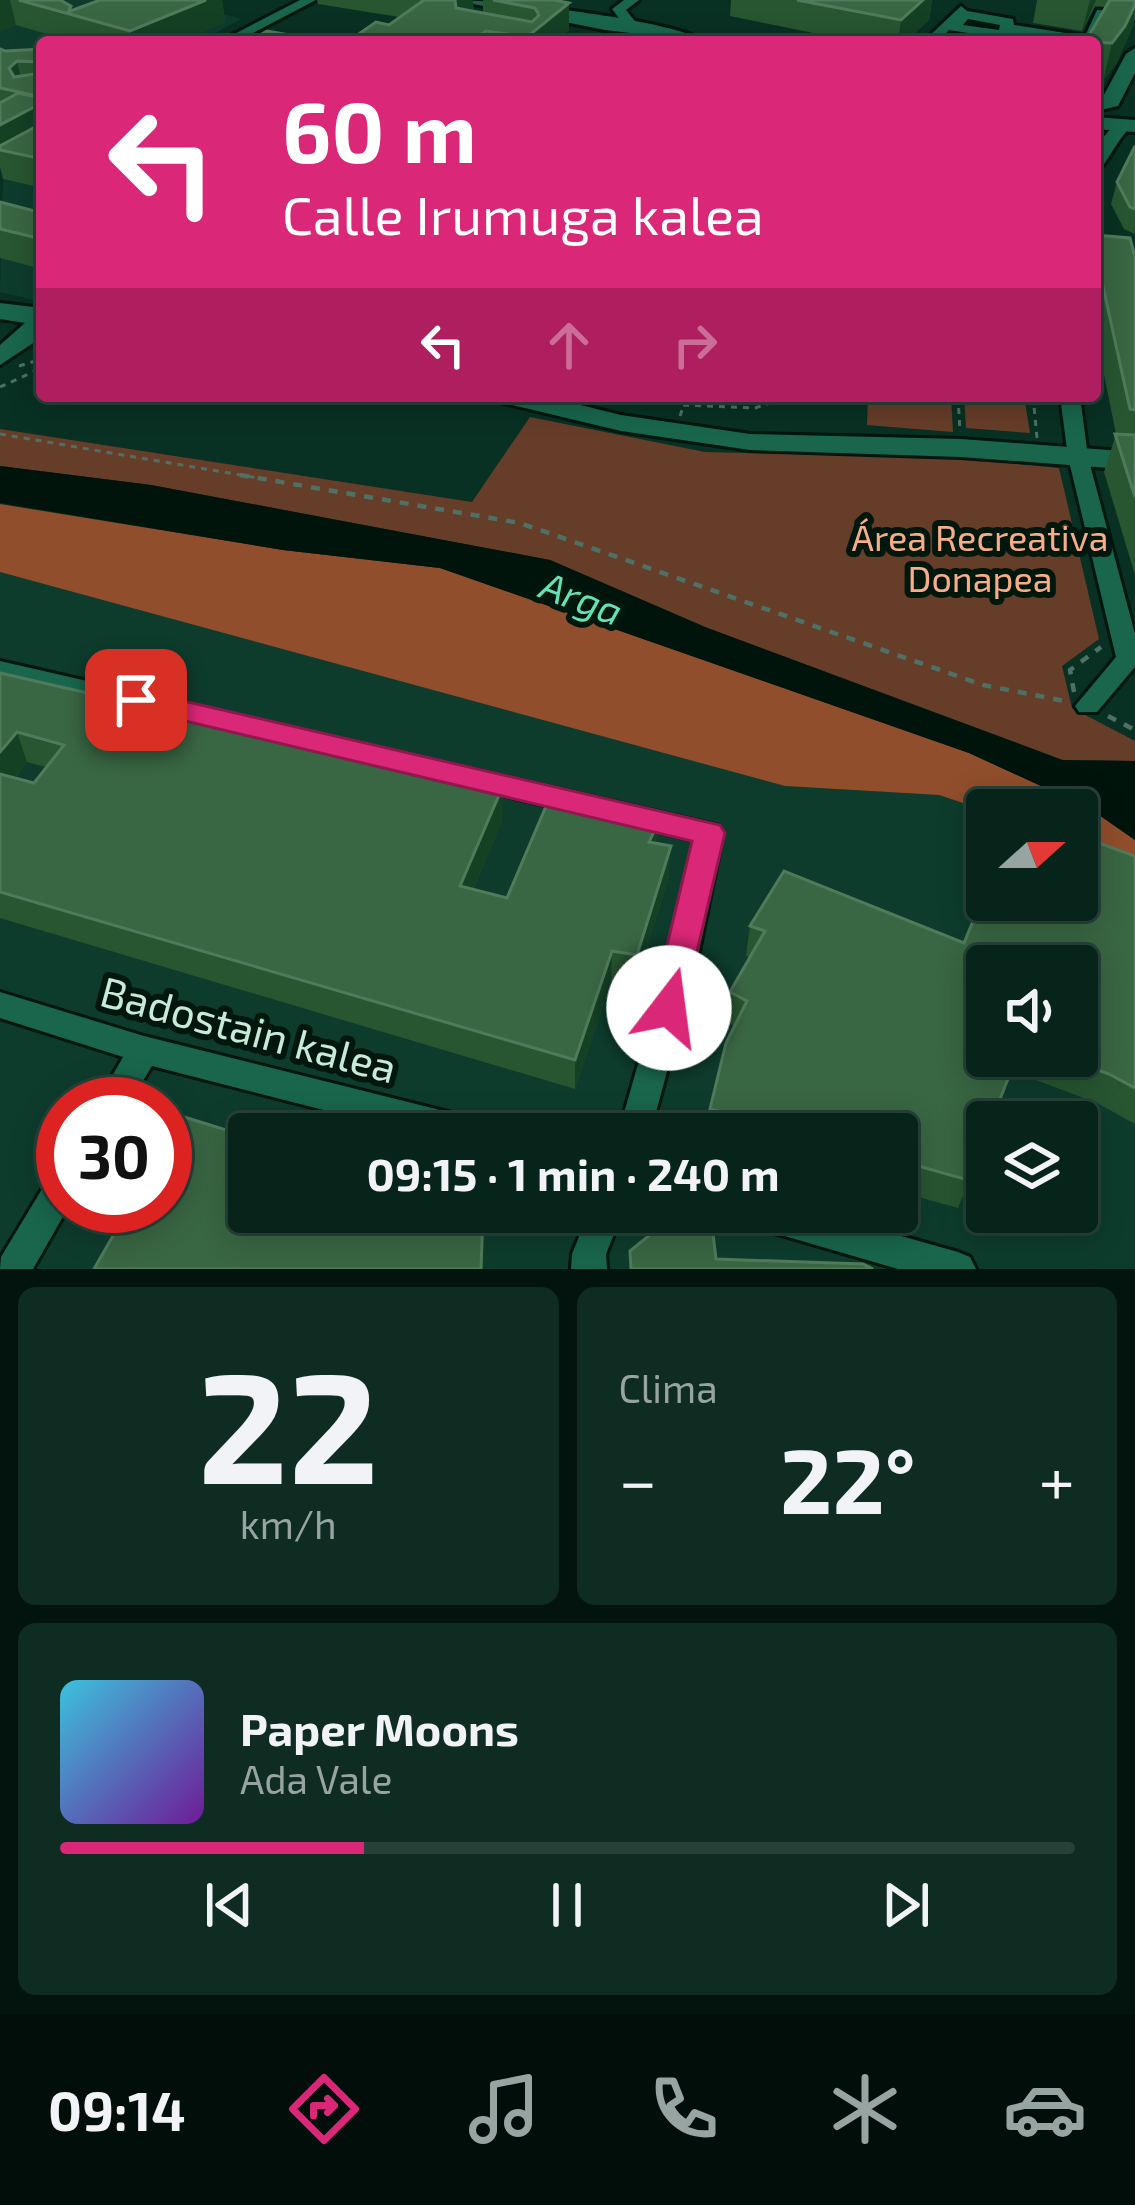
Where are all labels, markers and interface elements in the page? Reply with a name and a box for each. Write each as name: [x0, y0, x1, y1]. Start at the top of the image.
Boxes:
text: 60 m: [282, 79, 477, 180]
icon: left: [84, 84, 240, 240]
text: Calle Irumuga kalea: [282, 181, 764, 246]
icon: left: [410, 312, 476, 378]
icon: ahead: [536, 312, 602, 378]
icon: right: [662, 312, 728, 378]
park label: Área Recreativa Donapea: [852, 515, 1108, 599]
water label: Arga: [532, 559, 630, 634]
pin: [85, 649, 187, 751]
icon: arrive: [103, 667, 169, 733]
north arrow: [966, 789, 1098, 921]
map controls: [966, 789, 1098, 1233]
position arrow: [606, 945, 732, 1071]
button: sound: [966, 945, 1098, 1077]
street label: Badostain kalea: [96, 964, 402, 1092]
speed limit sign: 30: [36, 1077, 192, 1233]
button: layers: [966, 1101, 1098, 1233]
text: 09:15 · 1 min · 240 m: [366, 1146, 780, 1200]
text: 22: [198, 1328, 379, 1515]
text: Clima: [619, 1364, 718, 1411]
text: 22°: [780, 1424, 916, 1532]
text: −: [619, 1439, 657, 1518]
text: +: [1039, 1439, 1075, 1518]
text: km/h: [240, 1500, 337, 1547]
text: Paper Moons: [240, 1701, 519, 1755]
text: Ada Vale: [240, 1755, 392, 1802]
icon: previous: [196, 1872, 262, 1938]
icon: pause: [534, 1872, 600, 1938]
icon: next: [873, 1872, 939, 1938]
icon: directions: [282, 2067, 366, 2151]
icon: music: [462, 2067, 546, 2151]
icon: phone: [642, 2067, 726, 2151]
icon: climate: [823, 2067, 907, 2151]
icon: car: [1003, 2067, 1087, 2151]
text: 09:14: [48, 2077, 186, 2142]

